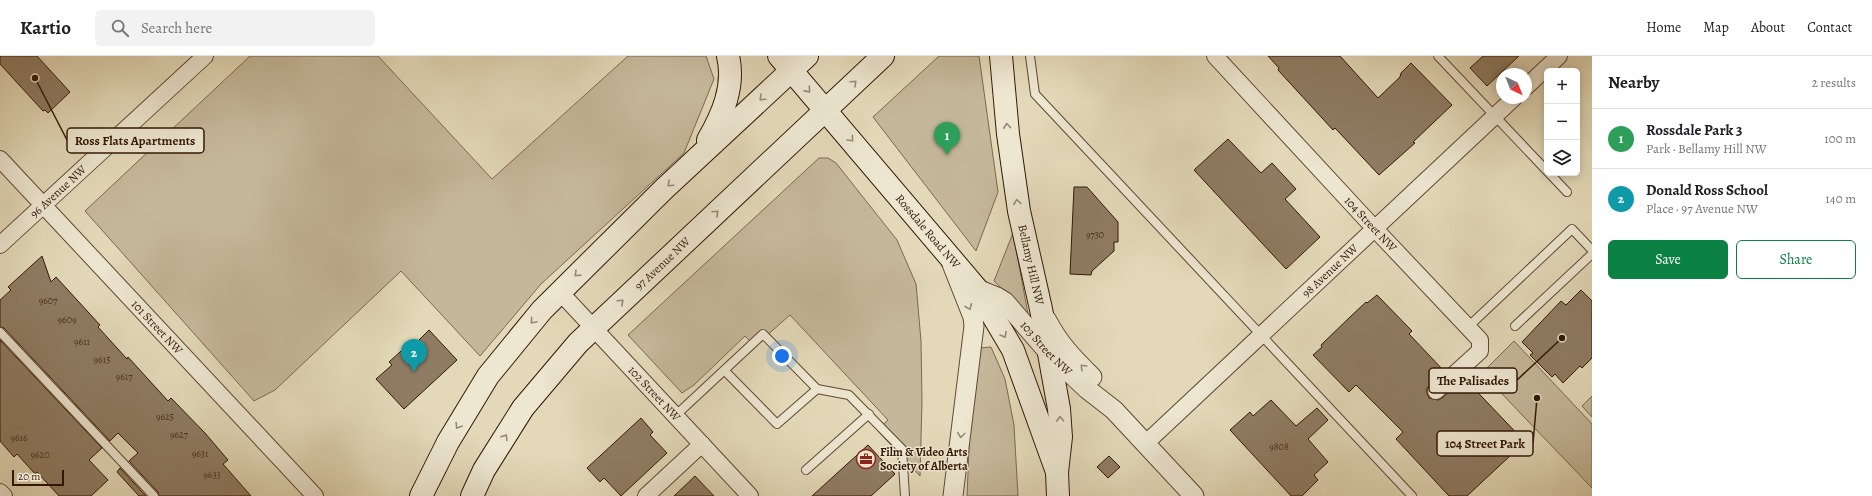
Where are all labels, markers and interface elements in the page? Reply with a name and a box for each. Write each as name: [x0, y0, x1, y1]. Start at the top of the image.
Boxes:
search box: [95, 10, 375, 46]
text: Kartio: [20, 15, 71, 41]
icon: search: [109, 17, 131, 39]
text: Search here: [141, 18, 212, 38]
text: Home: [1646, 18, 1681, 37]
text: Map: [1703, 18, 1729, 37]
text: About: [1751, 18, 1785, 37]
text: Contact: [1807, 18, 1852, 37]
north arrow: [1496, 68, 1532, 104]
map controls: [1544, 68, 1580, 176]
button: +: [1544, 68, 1580, 104]
text: Nearby: [1608, 71, 1659, 94]
text: 2 results: [1812, 74, 1856, 91]
one-way arrow: [849, 81, 857, 88]
one-way arrow: [803, 86, 810, 93]
one-way arrow: [760, 93, 767, 100]
button: −: [1544, 104, 1580, 140]
text: Rossdale Park 3: [1646, 120, 1742, 140]
pin: 1: [934, 122, 960, 155]
one-way arrow: [1003, 123, 1012, 129]
callout: Ross Flats Apartments: [67, 128, 204, 153]
text: 1: [1619, 130, 1623, 147]
text: 100 m: [1824, 130, 1856, 147]
text: Ross Flats Apartments: [75, 132, 195, 149]
one-way arrow: [846, 135, 853, 142]
button: layers: [1544, 140, 1580, 176]
text: Park · Bellamy Hill NW: [1646, 140, 1767, 157]
street label: 96 Avenue NW: [26, 161, 90, 222]
one-way arrow: [667, 179, 675, 187]
text: Donald Ross School: [1646, 180, 1768, 200]
text: 2: [1618, 190, 1624, 207]
text: 140 m: [1825, 190, 1856, 207]
street label: Rossdale Road NW: [892, 191, 965, 272]
street label: 104 Street NW: [1341, 193, 1401, 256]
one-way arrow: [1013, 199, 1022, 205]
text: Place · 97 Avenue NW: [1646, 200, 1758, 217]
one-way arrow: [711, 210, 719, 218]
street label: Bellamy Hill NW: [1014, 223, 1048, 307]
house number: 9730: [1086, 228, 1104, 241]
street label: 97 Avenue NW: [631, 233, 694, 294]
street label: 98 Avenue NW: [1298, 240, 1362, 301]
button: Save: [1608, 240, 1728, 279]
button: Share: [1736, 240, 1856, 279]
one-way arrow: [574, 269, 582, 277]
house number: 9607: [39, 294, 58, 307]
street label: 101 Street NW: [128, 296, 187, 358]
one-way arrow: [616, 299, 624, 306]
one-way arrow: [965, 303, 973, 310]
house number: 9609: [57, 313, 77, 326]
one-way arrow: [531, 316, 538, 323]
street label: 103 Street NW: [1017, 317, 1077, 380]
one-way arrow: [1000, 331, 1007, 338]
house number: 9611: [74, 335, 91, 348]
pin: 2: [401, 339, 427, 372]
your location: [772, 346, 792, 366]
house number: 9615: [94, 353, 110, 366]
street label: 102 Street NW: [625, 362, 685, 425]
one-way arrow: [1080, 364, 1088, 372]
callout: The Palisades: [1429, 368, 1517, 393]
house number: 9617: [116, 370, 133, 383]
text: The Palisades: [1437, 372, 1509, 389]
house number: 9625: [156, 410, 174, 423]
one-way arrow: [1055, 416, 1064, 422]
one-way arrow: [455, 422, 462, 429]
house number: 9627: [170, 428, 189, 441]
house number: 9616: [10, 431, 28, 444]
callout: 104 Street Park: [1437, 431, 1533, 456]
one-way arrow: [957, 432, 966, 438]
one-way arrow: [500, 434, 507, 441]
text: 104 Street Park: [1445, 435, 1525, 452]
house number: 9808: [1269, 440, 1289, 453]
place label: Film & Video Arts Society of Alberta: [880, 444, 968, 474]
house number: 9631: [192, 447, 209, 460]
house number: 9620: [30, 448, 50, 461]
office icon: Film & Video Arts Society of Alberta: [855, 448, 877, 470]
scale bar: [12, 468, 64, 487]
house number: 9633: [203, 468, 221, 481]
text: 20 m: [18, 469, 40, 484]

